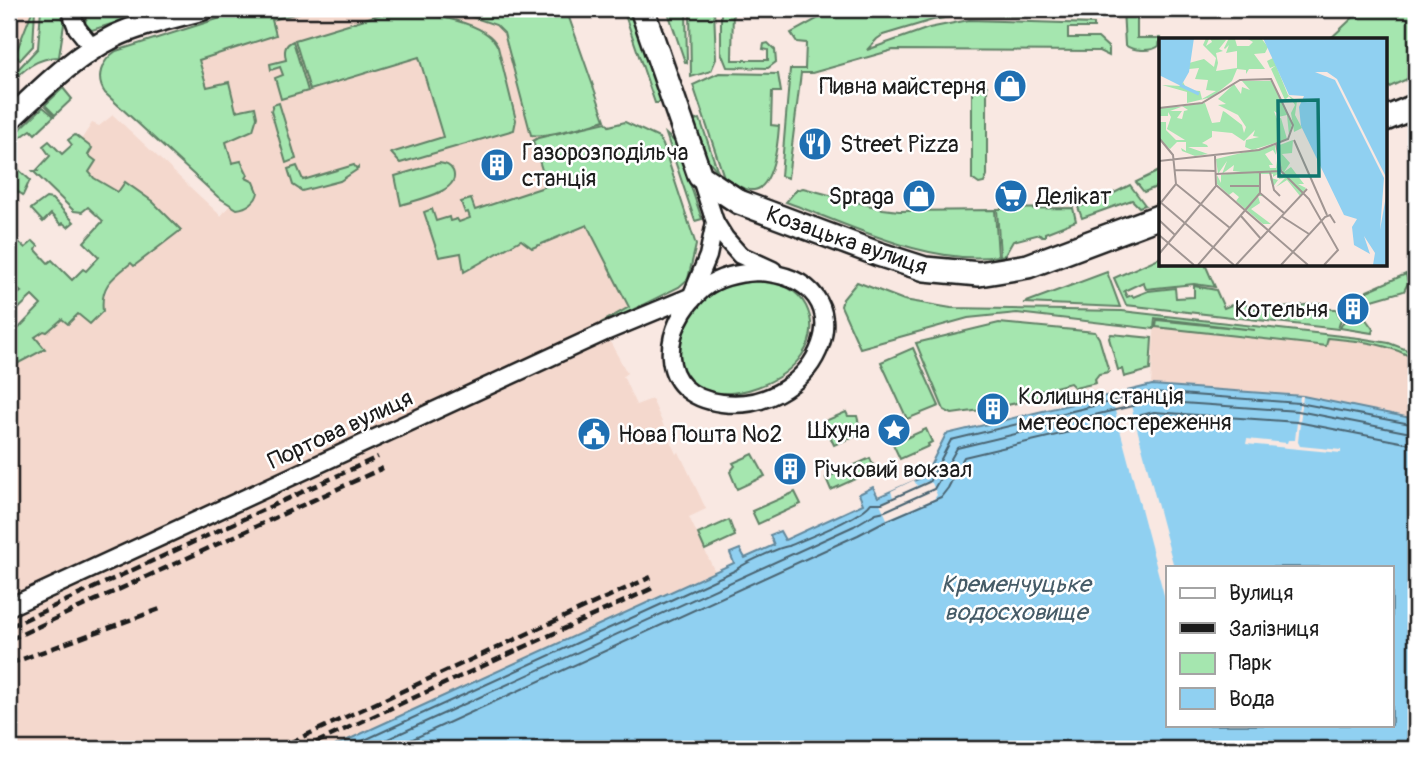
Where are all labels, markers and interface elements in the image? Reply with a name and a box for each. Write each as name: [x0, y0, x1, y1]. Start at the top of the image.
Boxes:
inset map: [1159, 38, 1386, 266]
shop icon: Пивна майстерня: [991, 67, 1029, 105]
place label: Пивна майстерня: [819, 72, 986, 101]
restaurant icon: Street Pizza: [796, 125, 834, 163]
place label: Street Pizza: [840, 130, 959, 159]
place label: Газорозподільча станція: [522, 138, 688, 193]
building icon: Газорозподільча станція: [478, 146, 516, 184]
shop icon: Spraga: [900, 177, 938, 215]
supermarket icon: Делікат: [992, 177, 1030, 215]
place label: Spraga: [829, 182, 894, 211]
place label: Делікат: [1035, 182, 1112, 211]
street label: Козацька вулиця: [762, 199, 931, 282]
building icon: Котельня: [1334, 290, 1372, 328]
place label: Котельня: [1235, 295, 1328, 324]
place label: Колишня станція метеоспостереження: [1018, 382, 1232, 437]
street label: Портова вулиця: [263, 383, 417, 476]
building icon: Колишня станція метеоспостереження: [974, 390, 1012, 428]
place icon: Шхуна: [875, 411, 913, 449]
public building icon: Нова Пошта №2: [575, 415, 613, 453]
place label: Шхуна: [808, 416, 870, 445]
place label: Нова Пошта №2: [618, 420, 782, 449]
building icon: Річковий вокзал: [771, 450, 809, 488]
place label: Річковий вокзал: [814, 455, 972, 484]
legend: [1166, 566, 1394, 726]
water label: Кременчуцьке водосховище: [941, 570, 1093, 627]
text: Вулиця: [1229, 580, 1293, 607]
text: Залізниця: [1229, 616, 1319, 643]
text: Парк: [1229, 650, 1272, 677]
text: Вода: [1229, 686, 1275, 713]

